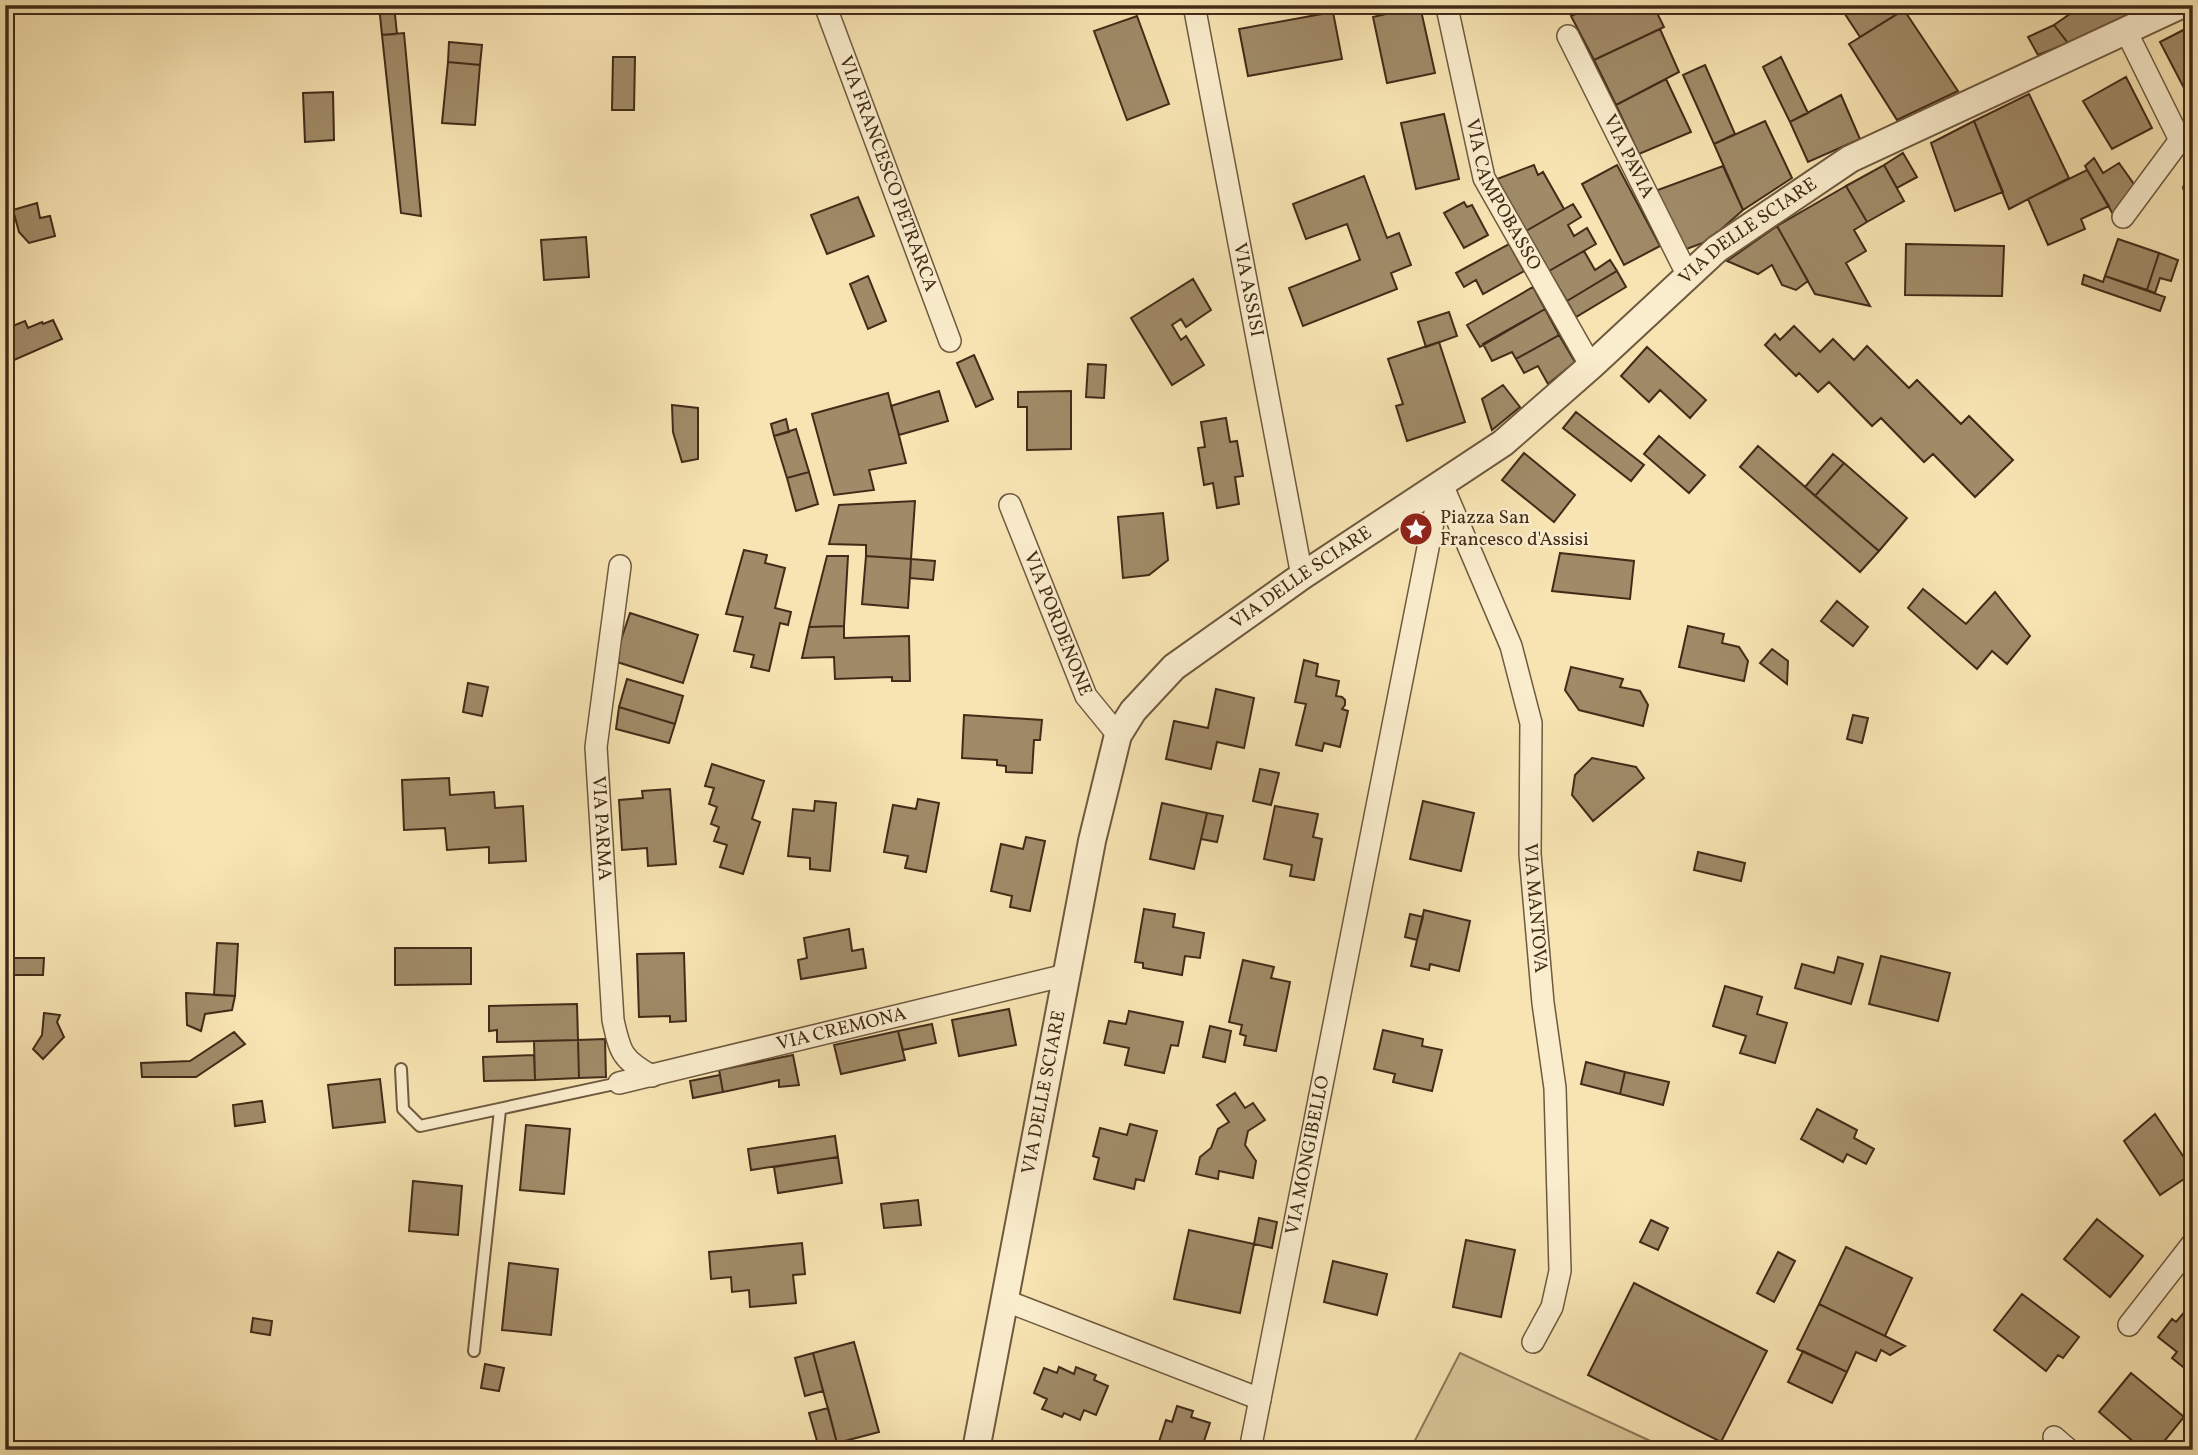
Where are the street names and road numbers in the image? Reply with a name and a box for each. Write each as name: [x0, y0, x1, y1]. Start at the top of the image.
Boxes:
street label: VIA FRANCESCO PETRARCA: [832, 52, 943, 295]
street label: VIA PAVIA: [1596, 110, 1660, 203]
street label: VIA CAMPOBASSO: [1459, 116, 1547, 275]
street label: VIA DELLE SCIARE: [1673, 172, 1823, 291]
street label: VIA ASSISI: [1226, 241, 1270, 339]
street label: VIA DELLE SCIARE: [1225, 520, 1377, 636]
street label: VIA PORDENONE: [1017, 548, 1098, 700]
street label: VIA PARMA: [585, 775, 617, 881]
street label: VIA MANTOVA: [1517, 843, 1553, 974]
street label: VIA CREMONA: [774, 1001, 909, 1057]
street label: VIA DELLE SCIARE: [1016, 1008, 1072, 1177]
street label: VIA MONGIBELLO: [1280, 1073, 1337, 1237]

